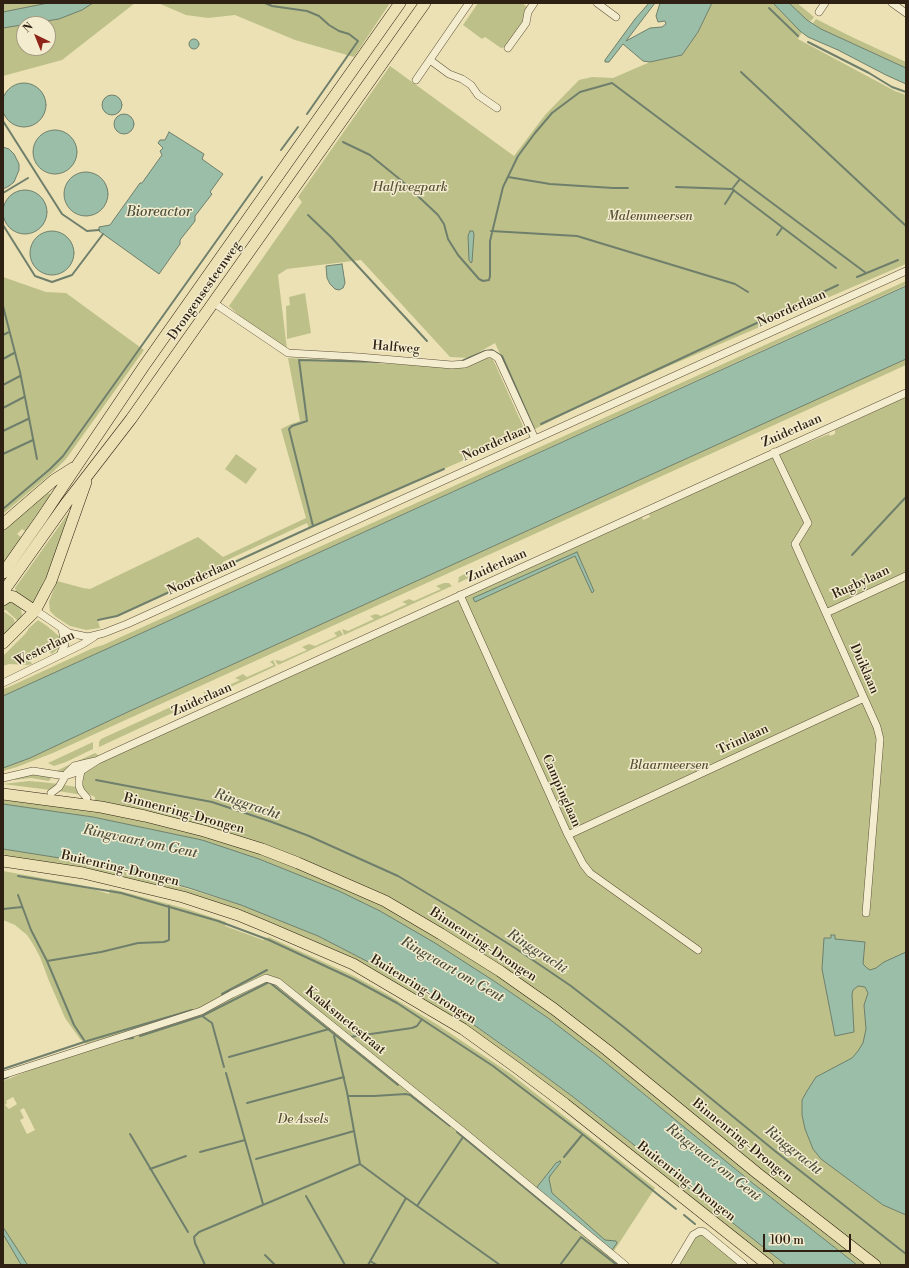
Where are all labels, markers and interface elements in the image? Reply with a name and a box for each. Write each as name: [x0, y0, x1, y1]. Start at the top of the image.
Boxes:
north arrow: [16, 16, 56, 56]
text: N: [21, 20, 36, 36]
park label: Halfwegpark: [372, 180, 448, 196]
water label: Bioreactor: [126, 205, 192, 221]
park label: Malemmeersen: [607, 209, 693, 225]
street label: Drongensesteenweg: [165, 239, 245, 343]
street label: Noorderlaan: [755, 287, 829, 331]
street label: Halfweg: [372, 338, 420, 358]
street label: Zuiderlaan: [759, 411, 825, 451]
street label: Noorderlaan: [460, 421, 534, 465]
street label: Zuiderlaan: [464, 546, 530, 586]
street label: Noorderlaan: [165, 555, 239, 599]
street label: Rugbylaan: [830, 563, 892, 603]
street label: Westerlaan: [13, 628, 77, 670]
street label: Duiklaan: [846, 641, 882, 697]
street label: Zuiderlaan: [169, 680, 235, 720]
street label: Trimlaan: [715, 721, 771, 759]
street label: Campinglaan: [538, 752, 584, 830]
park label: Blaarmeersen: [629, 758, 709, 774]
water label: Ringgracht: [212, 786, 282, 824]
street label: Binnenring-Drongen: [122, 790, 246, 838]
water label: Ringvaart om Gent: [81, 822, 199, 862]
street label: Buitenring-Drongen: [59, 848, 181, 890]
street label: Binnenring-Drongen: [427, 905, 539, 985]
water label: Ringgracht: [504, 926, 570, 978]
water label: Ringvaart om Gent: [397, 934, 507, 1006]
street label: Buitenring-Drongen: [367, 952, 479, 1028]
street label: Kaaksmetestraat: [302, 984, 388, 1058]
street label: Binnenring-Drongen: [689, 1096, 795, 1186]
park label: De Assels: [277, 1112, 329, 1128]
water label: Ringvaart om Gent: [662, 1121, 764, 1205]
water label: Ringgracht: [761, 1123, 825, 1179]
street label: Buitenring-Drongen: [634, 1139, 738, 1225]
scale bar: [765, 1226, 853, 1252]
text: 100 m: [770, 1233, 804, 1248]

